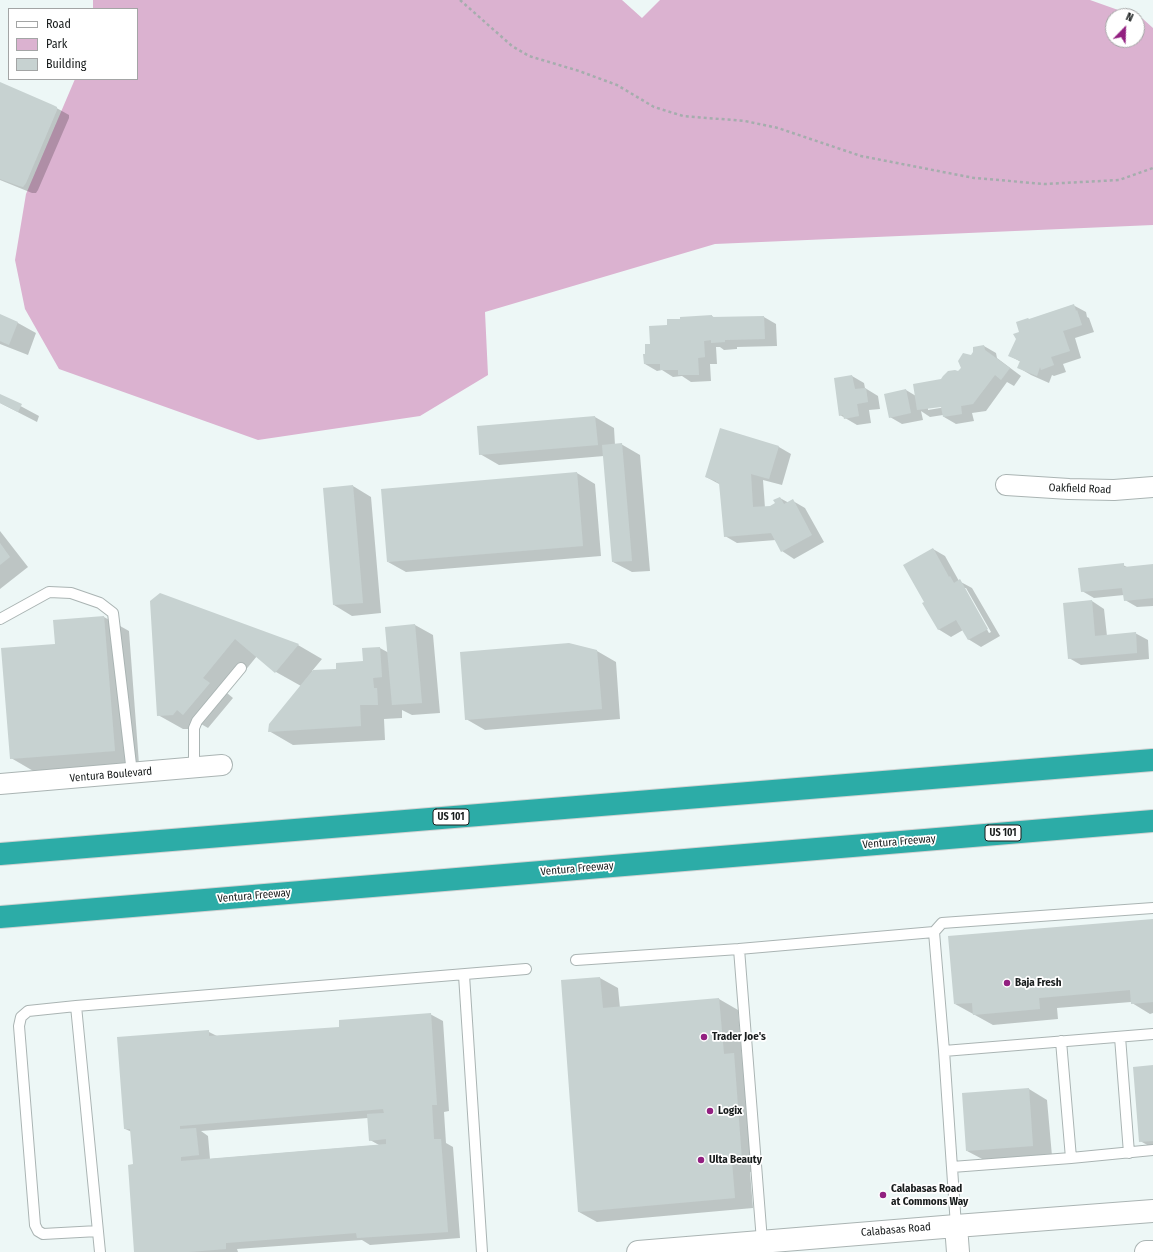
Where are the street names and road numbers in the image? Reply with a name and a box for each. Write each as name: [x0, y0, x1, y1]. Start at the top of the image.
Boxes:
street label: Oakfield Road: [1048, 481, 1112, 497]
street label: Ventura Boulevard: [69, 765, 153, 785]
road number: US 101: [433, 809, 469, 825]
road number: US 101: [985, 825, 1021, 841]
street label: Ventura Freeway: [862, 832, 936, 852]
street label: Ventura Freeway: [540, 859, 614, 879]
street label: Ventura Freeway: [217, 886, 291, 906]
street label: Calabasas Road: [861, 1220, 931, 1240]

